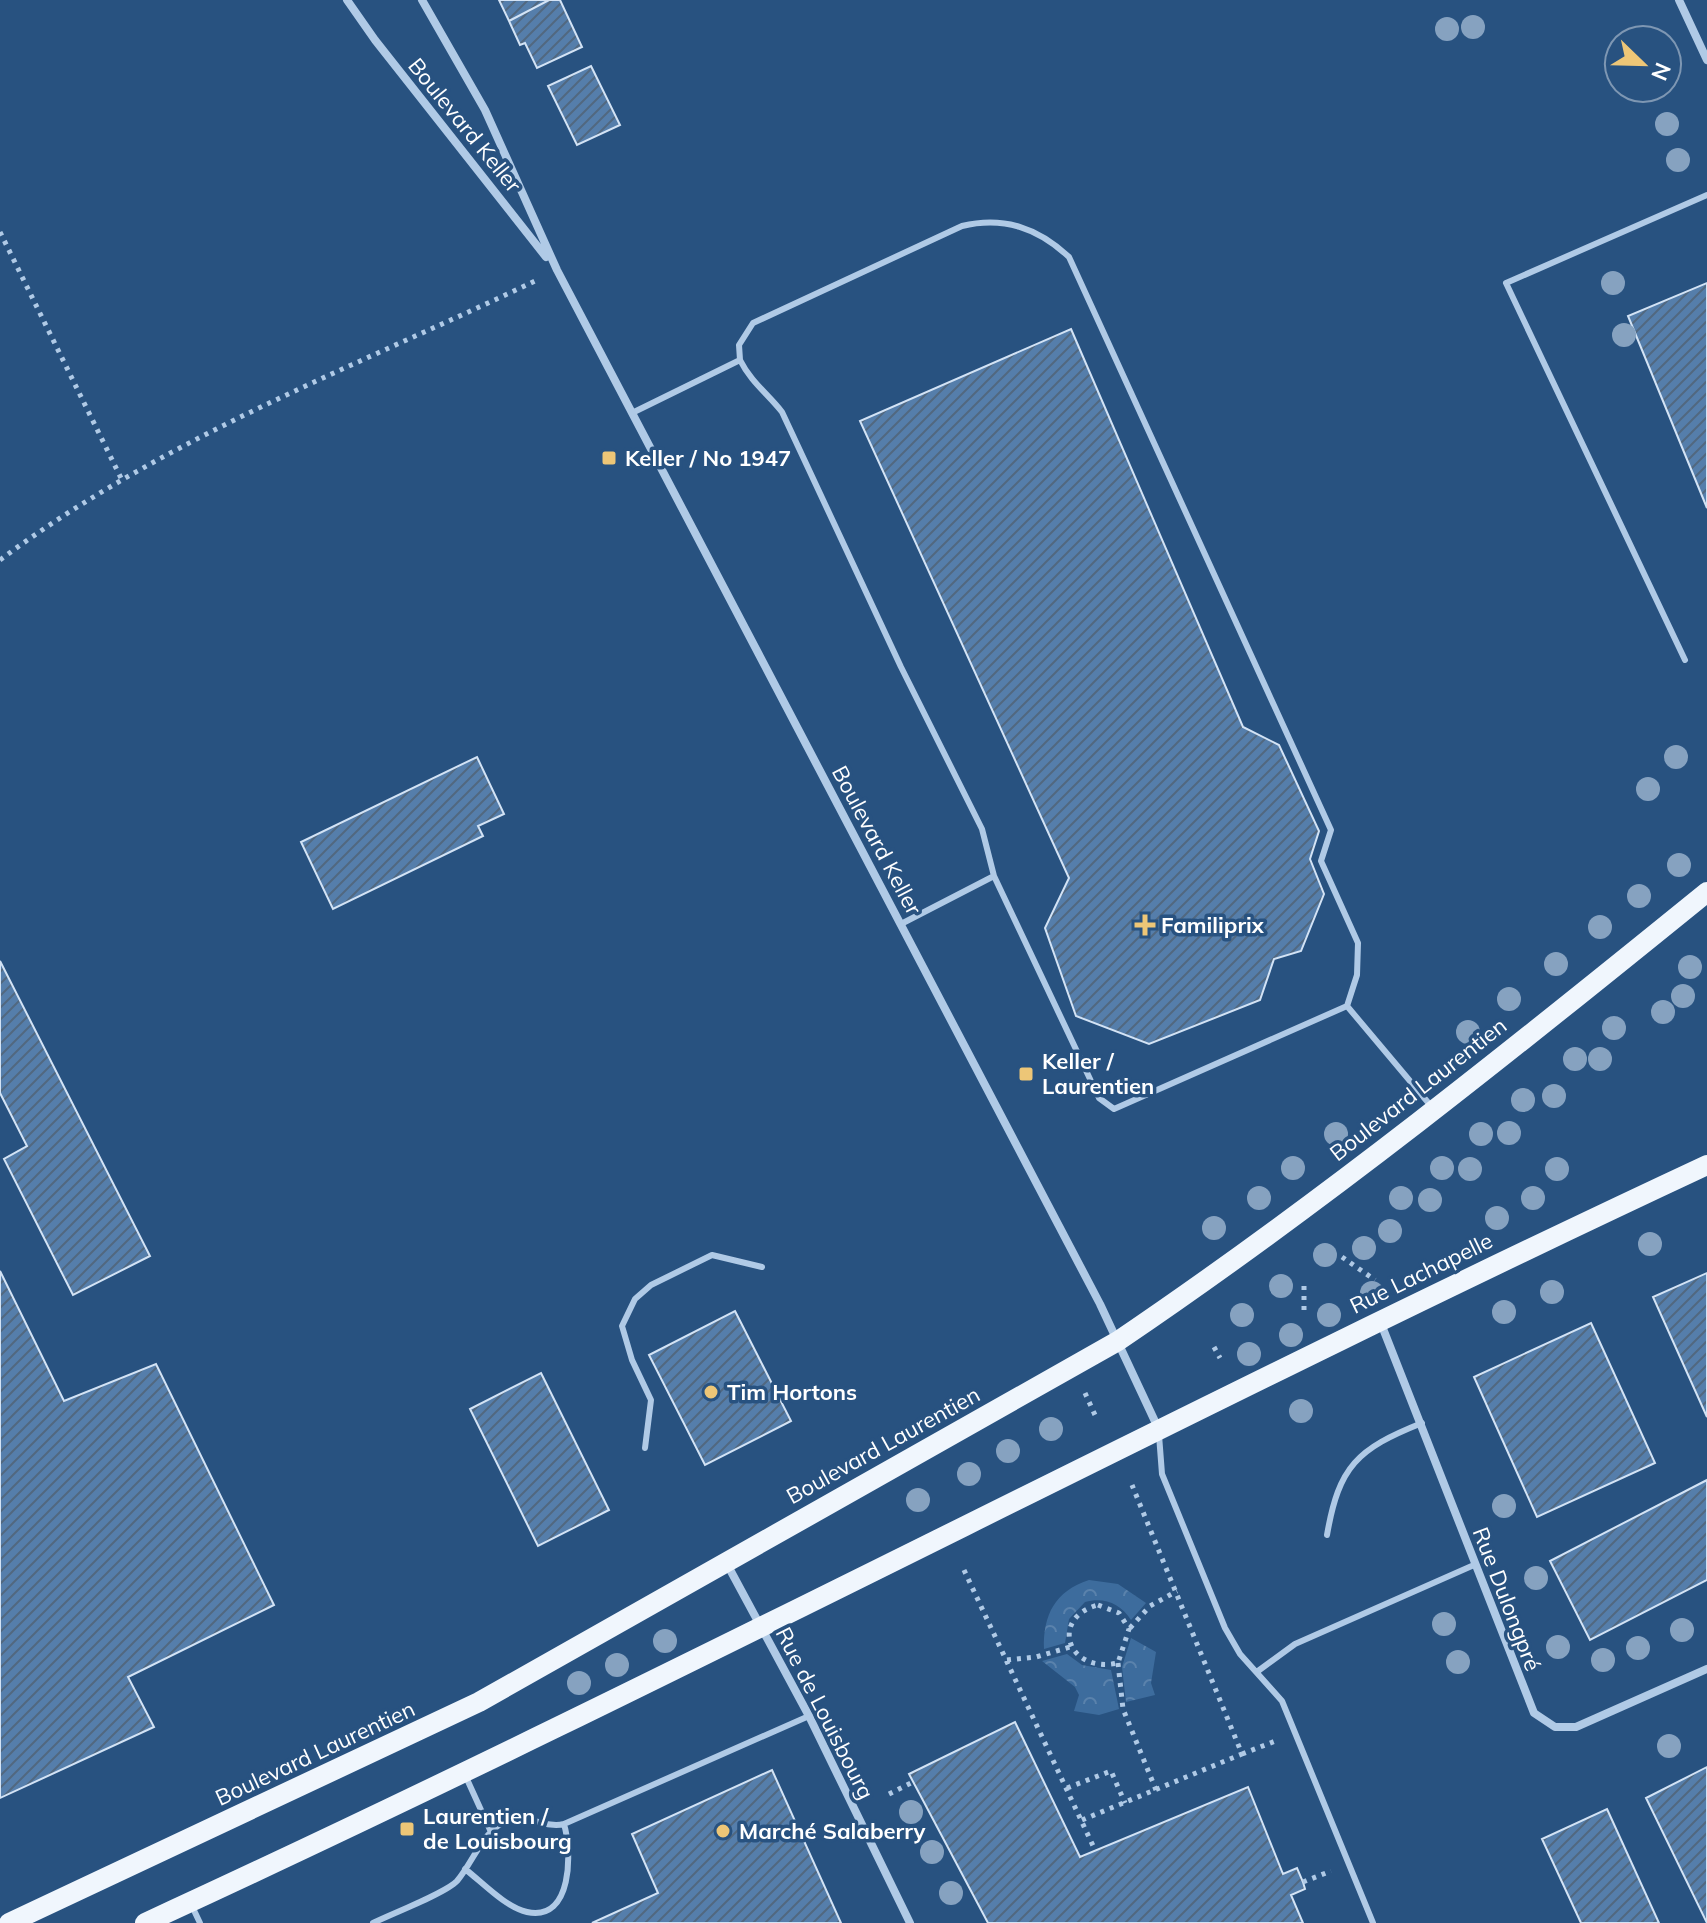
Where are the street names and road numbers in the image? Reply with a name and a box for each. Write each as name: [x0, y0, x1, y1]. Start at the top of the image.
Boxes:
street label: Boulevard Keller: [402, 52, 528, 198]
street label: Boulevard Keller: [826, 761, 928, 919]
street label: Boulevard Laurentien: [1324, 1011, 1512, 1167]
street label: Rue Lachapelle: [1345, 1226, 1497, 1320]
street label: Boulevard Laurentien: [781, 1380, 985, 1510]
street label: Rue Dulongpré: [1467, 1523, 1547, 1675]
street label: Rue de Louisbourg: [770, 1622, 880, 1804]
street label: Boulevard Laurentien: [211, 1694, 419, 1812]

